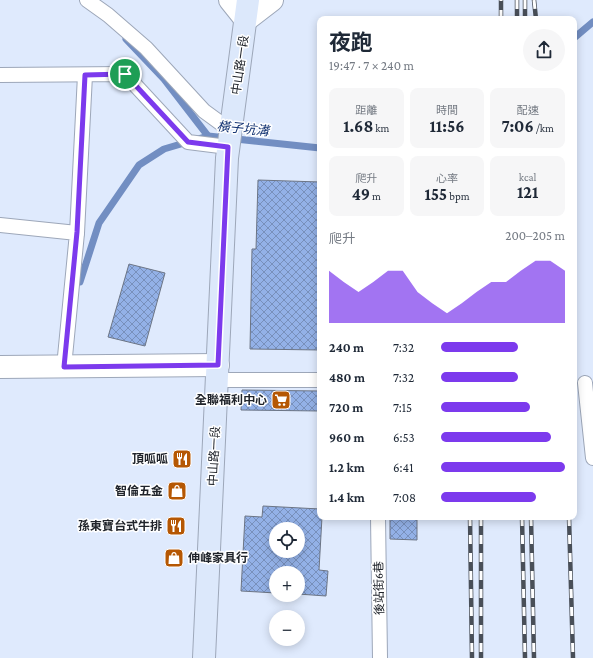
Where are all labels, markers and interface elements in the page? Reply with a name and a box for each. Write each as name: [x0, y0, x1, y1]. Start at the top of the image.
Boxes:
button: share: [523, 29, 565, 71]
text: 夜跑: [329, 30, 373, 55]
street label: 中山路一段: [229, 34, 251, 96]
pin: [108, 57, 142, 91]
text: 19:47 · 7 × 240 m: [329, 58, 414, 73]
icon: arrive: [114, 63, 136, 85]
text: 距離: [355, 104, 377, 116]
text: 時間: [436, 104, 458, 116]
text: 配速: [517, 104, 539, 116]
text: 1.68: [343, 117, 373, 136]
text: 11:56: [429, 117, 465, 136]
text: 7:06: [501, 117, 534, 136]
water label: 橫子坑溝: [216, 118, 272, 139]
text: km: [373, 122, 389, 134]
text: /km: [534, 122, 554, 134]
text: kcal: [519, 171, 537, 183]
text: 爬升: [355, 172, 377, 184]
text: 心率: [436, 172, 458, 184]
text: 121: [517, 183, 538, 202]
text: 49: [352, 185, 370, 204]
text: 155: [424, 185, 447, 204]
text: m: [370, 190, 381, 202]
text: bpm: [447, 190, 470, 202]
text: 200–205 m: [505, 228, 565, 243]
text: 爬升: [329, 231, 355, 246]
text: 240 m: [329, 340, 364, 355]
text: 7:32: [393, 340, 414, 355]
text: 480 m: [329, 370, 365, 385]
text: 7:32: [393, 370, 414, 385]
supermarket icon: 全聯福利中心: [270, 389, 292, 411]
place label: 全聯福利中心: [195, 393, 267, 407]
text: 720 m: [329, 400, 363, 415]
text: 7:15: [393, 400, 412, 415]
street label: 中山路一段: [205, 426, 223, 486]
text: 960 m: [329, 430, 365, 445]
text: 6:53: [393, 430, 415, 445]
restaurant icon: 頂呱呱: [171, 448, 193, 470]
place label: 頂呱呱: [132, 452, 168, 466]
text: 1.2 km: [329, 460, 365, 475]
text: 6:41: [393, 460, 414, 475]
shop icon: 智倫五金: [166, 480, 188, 502]
place label: 智倫五金: [115, 484, 163, 498]
text: 1.4 km: [329, 490, 365, 505]
text: 7:08: [393, 490, 416, 505]
restaurant icon: 孫東寶台式牛排: [165, 515, 187, 537]
place label: 孫東寶台式牛排: [78, 519, 162, 533]
map controls: [269, 522, 305, 646]
button: locate: [269, 522, 305, 558]
shop icon: 伸峰家具行: [163, 547, 185, 569]
place label: 伸峰家具行: [188, 551, 248, 565]
street label: 後站街6巷: [372, 561, 386, 615]
button: +: [269, 566, 305, 602]
button: −: [269, 610, 305, 646]

